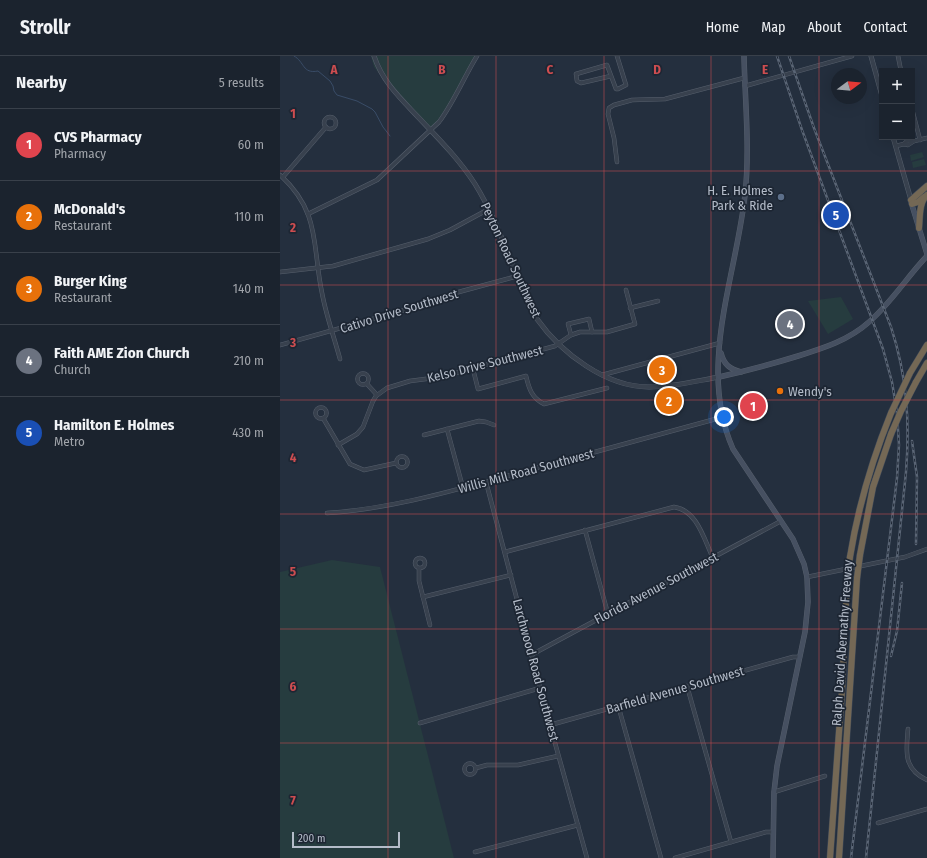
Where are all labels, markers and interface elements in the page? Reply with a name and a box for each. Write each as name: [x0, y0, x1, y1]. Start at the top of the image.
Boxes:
text: Strollr: [20, 16, 70, 39]
text: Home: [706, 19, 739, 36]
text: Map: [761, 19, 785, 36]
text: About: [807, 19, 842, 36]
text: Contact: [864, 19, 907, 36]
text: A: [329, 62, 338, 77]
text: B: [438, 62, 446, 77]
text: C: [547, 62, 554, 77]
text: D: [653, 62, 661, 77]
text: E: [762, 62, 768, 77]
north arrow: [831, 68, 867, 104]
map controls: [879, 68, 915, 140]
button: +: [879, 68, 915, 104]
text: Nearby: [16, 72, 67, 93]
text: 5 results: [219, 75, 264, 90]
button: −: [879, 104, 915, 140]
text: 1: [290, 106, 296, 121]
text: CVS Pharmacy: [54, 128, 142, 146]
text: 1: [26, 137, 32, 152]
text: 60 m: [238, 137, 264, 152]
text: Pharmacy: [54, 146, 106, 161]
place label: H. E. Holmes Park & Ride: [707, 183, 773, 213]
marker: H. E. Holmes Park & Ride: [776, 192, 786, 202]
text: McDonald's: [54, 200, 125, 218]
street label: Peyton Road Southwest: [478, 200, 545, 321]
pin: 5: [823, 200, 849, 230]
text: 2: [26, 209, 32, 224]
text: 110 m: [234, 209, 264, 224]
text: Restaurant: [54, 218, 112, 233]
text: 2: [289, 220, 296, 235]
text: Burger King: [54, 272, 127, 290]
text: 3: [26, 281, 32, 296]
text: 140 m: [233, 281, 264, 296]
street label: Cativo Drive Southwest: [338, 286, 460, 336]
text: Restaurant: [54, 290, 112, 305]
pin: 4: [777, 309, 803, 339]
text: 3: [289, 335, 296, 350]
street label: Kelso Drive Southwest: [426, 342, 545, 386]
text: Faith AME Zion Church: [54, 344, 190, 362]
text: 4: [26, 353, 32, 368]
text: 210 m: [234, 353, 264, 368]
pin: 3: [649, 355, 675, 385]
text: Church: [54, 362, 91, 377]
place label: Wendy's: [788, 384, 832, 399]
pin: 2: [656, 386, 682, 416]
marker: Wendy's: [775, 386, 785, 396]
pin: 1: [740, 391, 766, 421]
your location: [714, 407, 734, 427]
text: Hamilton E. Holmes: [54, 416, 174, 434]
text: 5: [26, 425, 32, 440]
text: 430 m: [232, 425, 264, 440]
text: Metro: [54, 434, 85, 449]
street label: Willis Mill Road Southwest: [456, 445, 596, 496]
text: 4: [290, 450, 297, 465]
street label: Florida Avenue Southwest: [592, 549, 721, 627]
street label: Ralph David Abernathy Freeway: [829, 559, 855, 727]
text: 5: [290, 564, 296, 579]
street label: Larchwood Road Southwest: [510, 597, 562, 744]
street label: Barfield Avenue Southwest: [604, 663, 746, 717]
text: 6: [290, 679, 297, 694]
text: 7: [290, 793, 296, 808]
scale bar: [292, 830, 400, 849]
text: 200 m: [298, 832, 325, 845]

